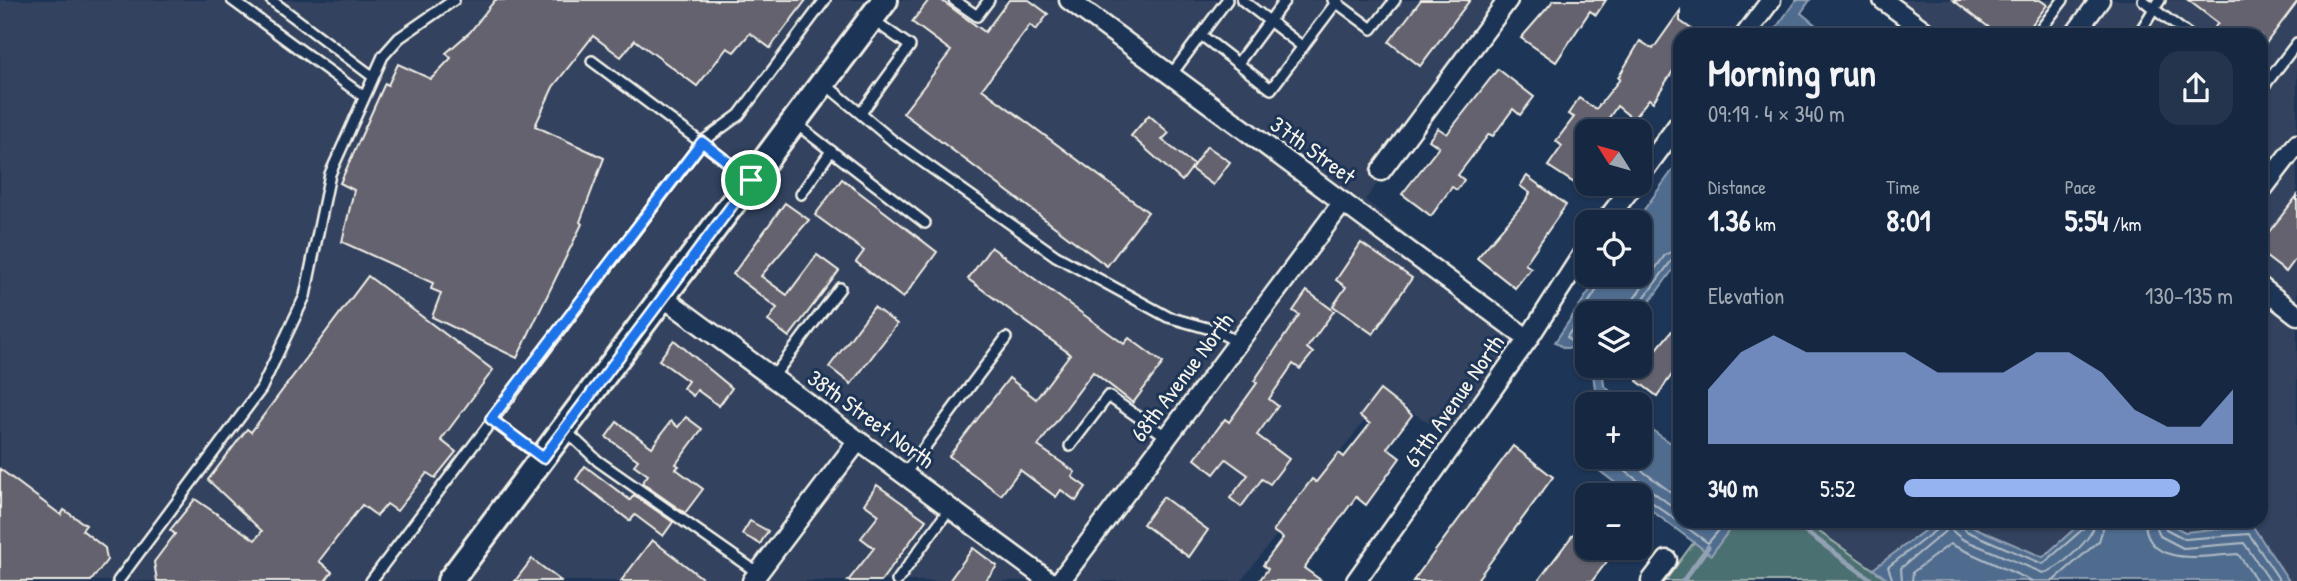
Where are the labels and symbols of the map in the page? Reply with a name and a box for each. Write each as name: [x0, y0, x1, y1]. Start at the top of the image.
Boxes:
street label: 37th Street: [1264, 108, 1363, 192]
north arrow: [1575, 119, 1652, 196]
pin: [721, 150, 781, 210]
street label: 68th Avenue North: [1123, 306, 1240, 447]
street label: 67th Avenue North: [1396, 328, 1511, 473]
street label: 38th Street North: [802, 362, 941, 475]

